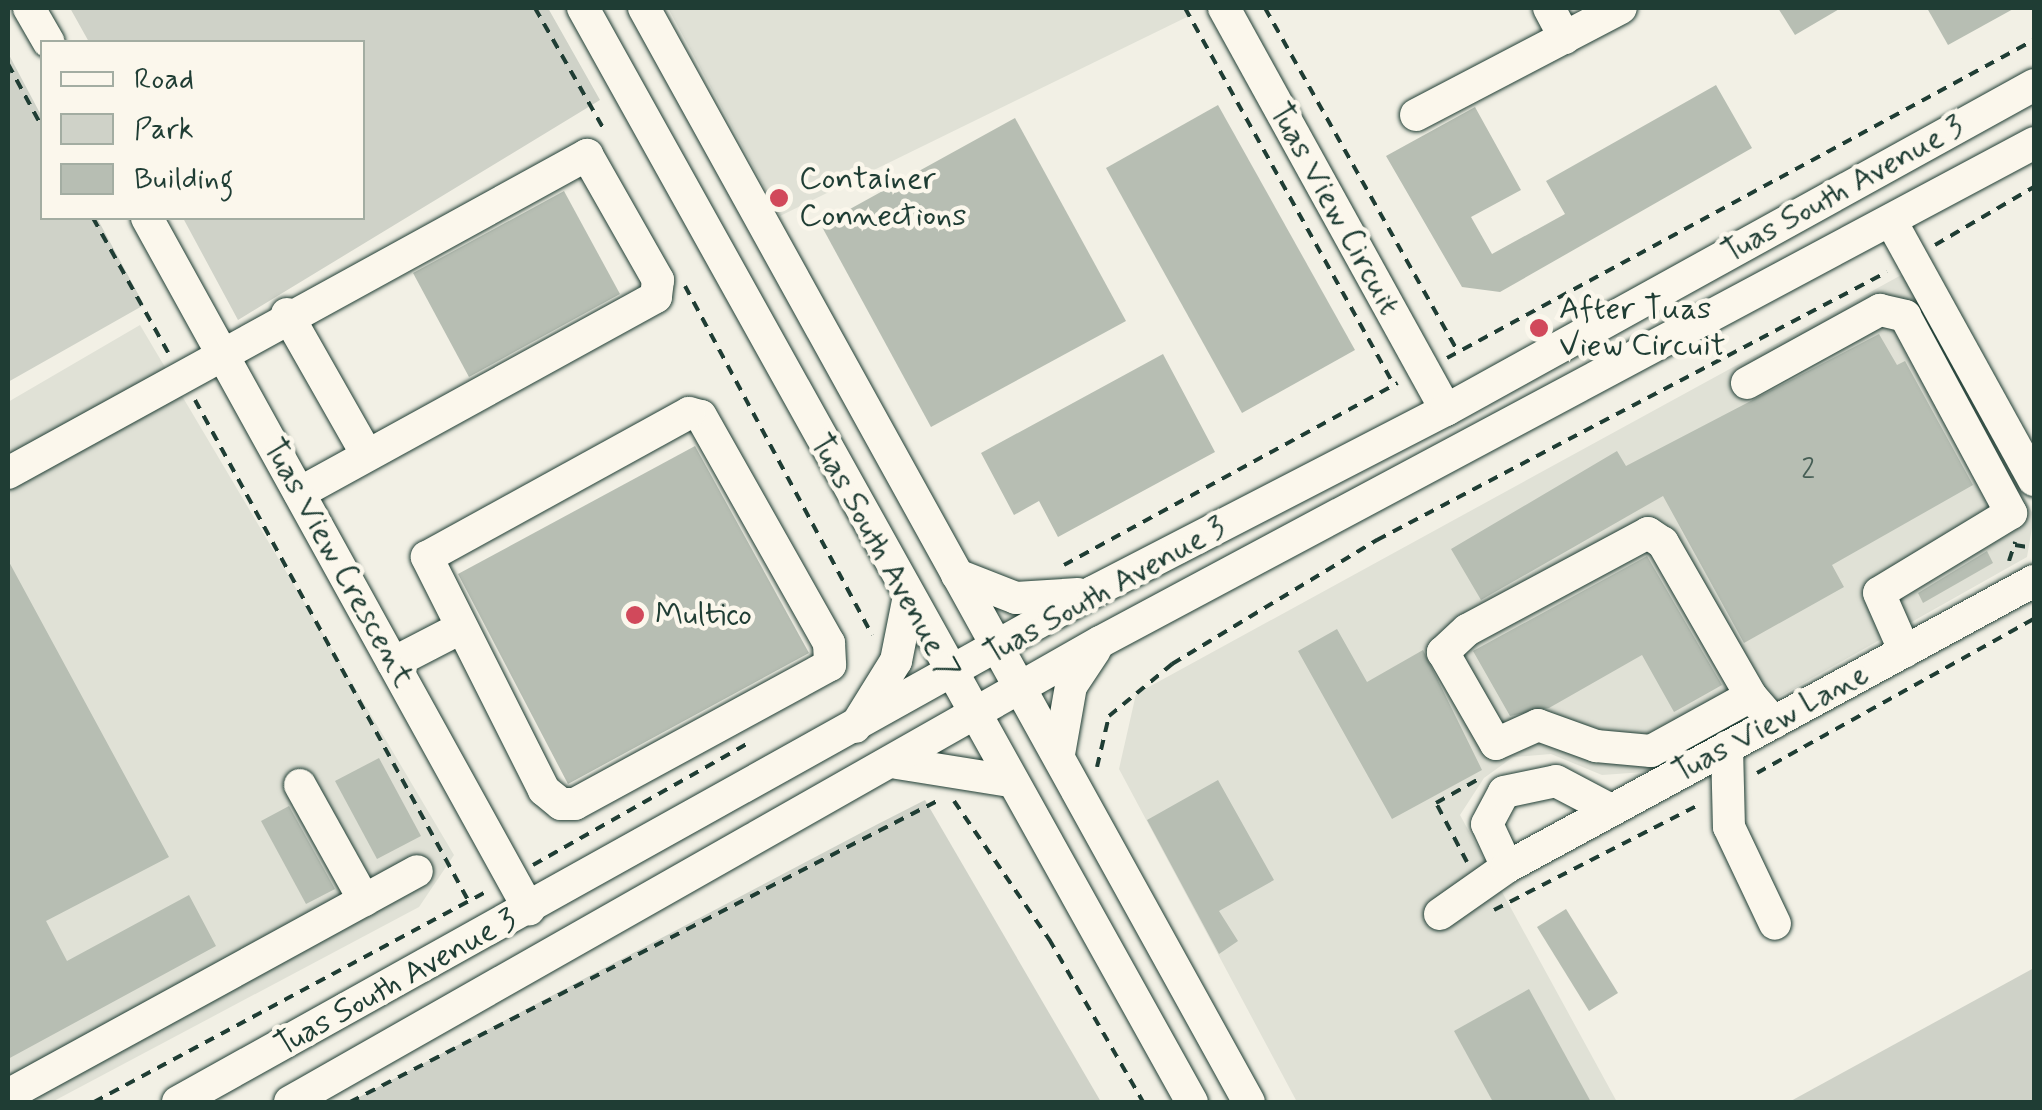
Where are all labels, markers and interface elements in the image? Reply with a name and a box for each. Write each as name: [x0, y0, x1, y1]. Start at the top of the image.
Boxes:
legend: [40, 40, 365, 220]
text: Road: [134, 60, 194, 99]
street label: Tuas View Circuit: [1261, 98, 1407, 320]
street label: Tuas South Avenue 3: [1716, 108, 1970, 272]
text: Park: [134, 110, 194, 149]
text: Building: [134, 160, 233, 199]
place label: Container Connections: [799, 161, 967, 236]
marker: Container Connections: [768, 187, 790, 209]
place label: After Tuas View Circuit: [1559, 291, 1725, 366]
marker: After Tuas View Circuit: [1528, 317, 1550, 339]
street label: Tuas South Avenue 7: [801, 428, 967, 686]
street label: Tuas View Crescent: [258, 439, 418, 687]
house number: 2: [1801, 454, 1815, 488]
street label: Tuas South Avenue 3: [978, 509, 1232, 673]
place label: Multico: [655, 596, 752, 634]
marker: Multico: [624, 604, 646, 626]
street label: Tuas View Lane: [1670, 658, 1872, 790]
street label: Tuas South Avenue 3: [269, 901, 523, 1065]

